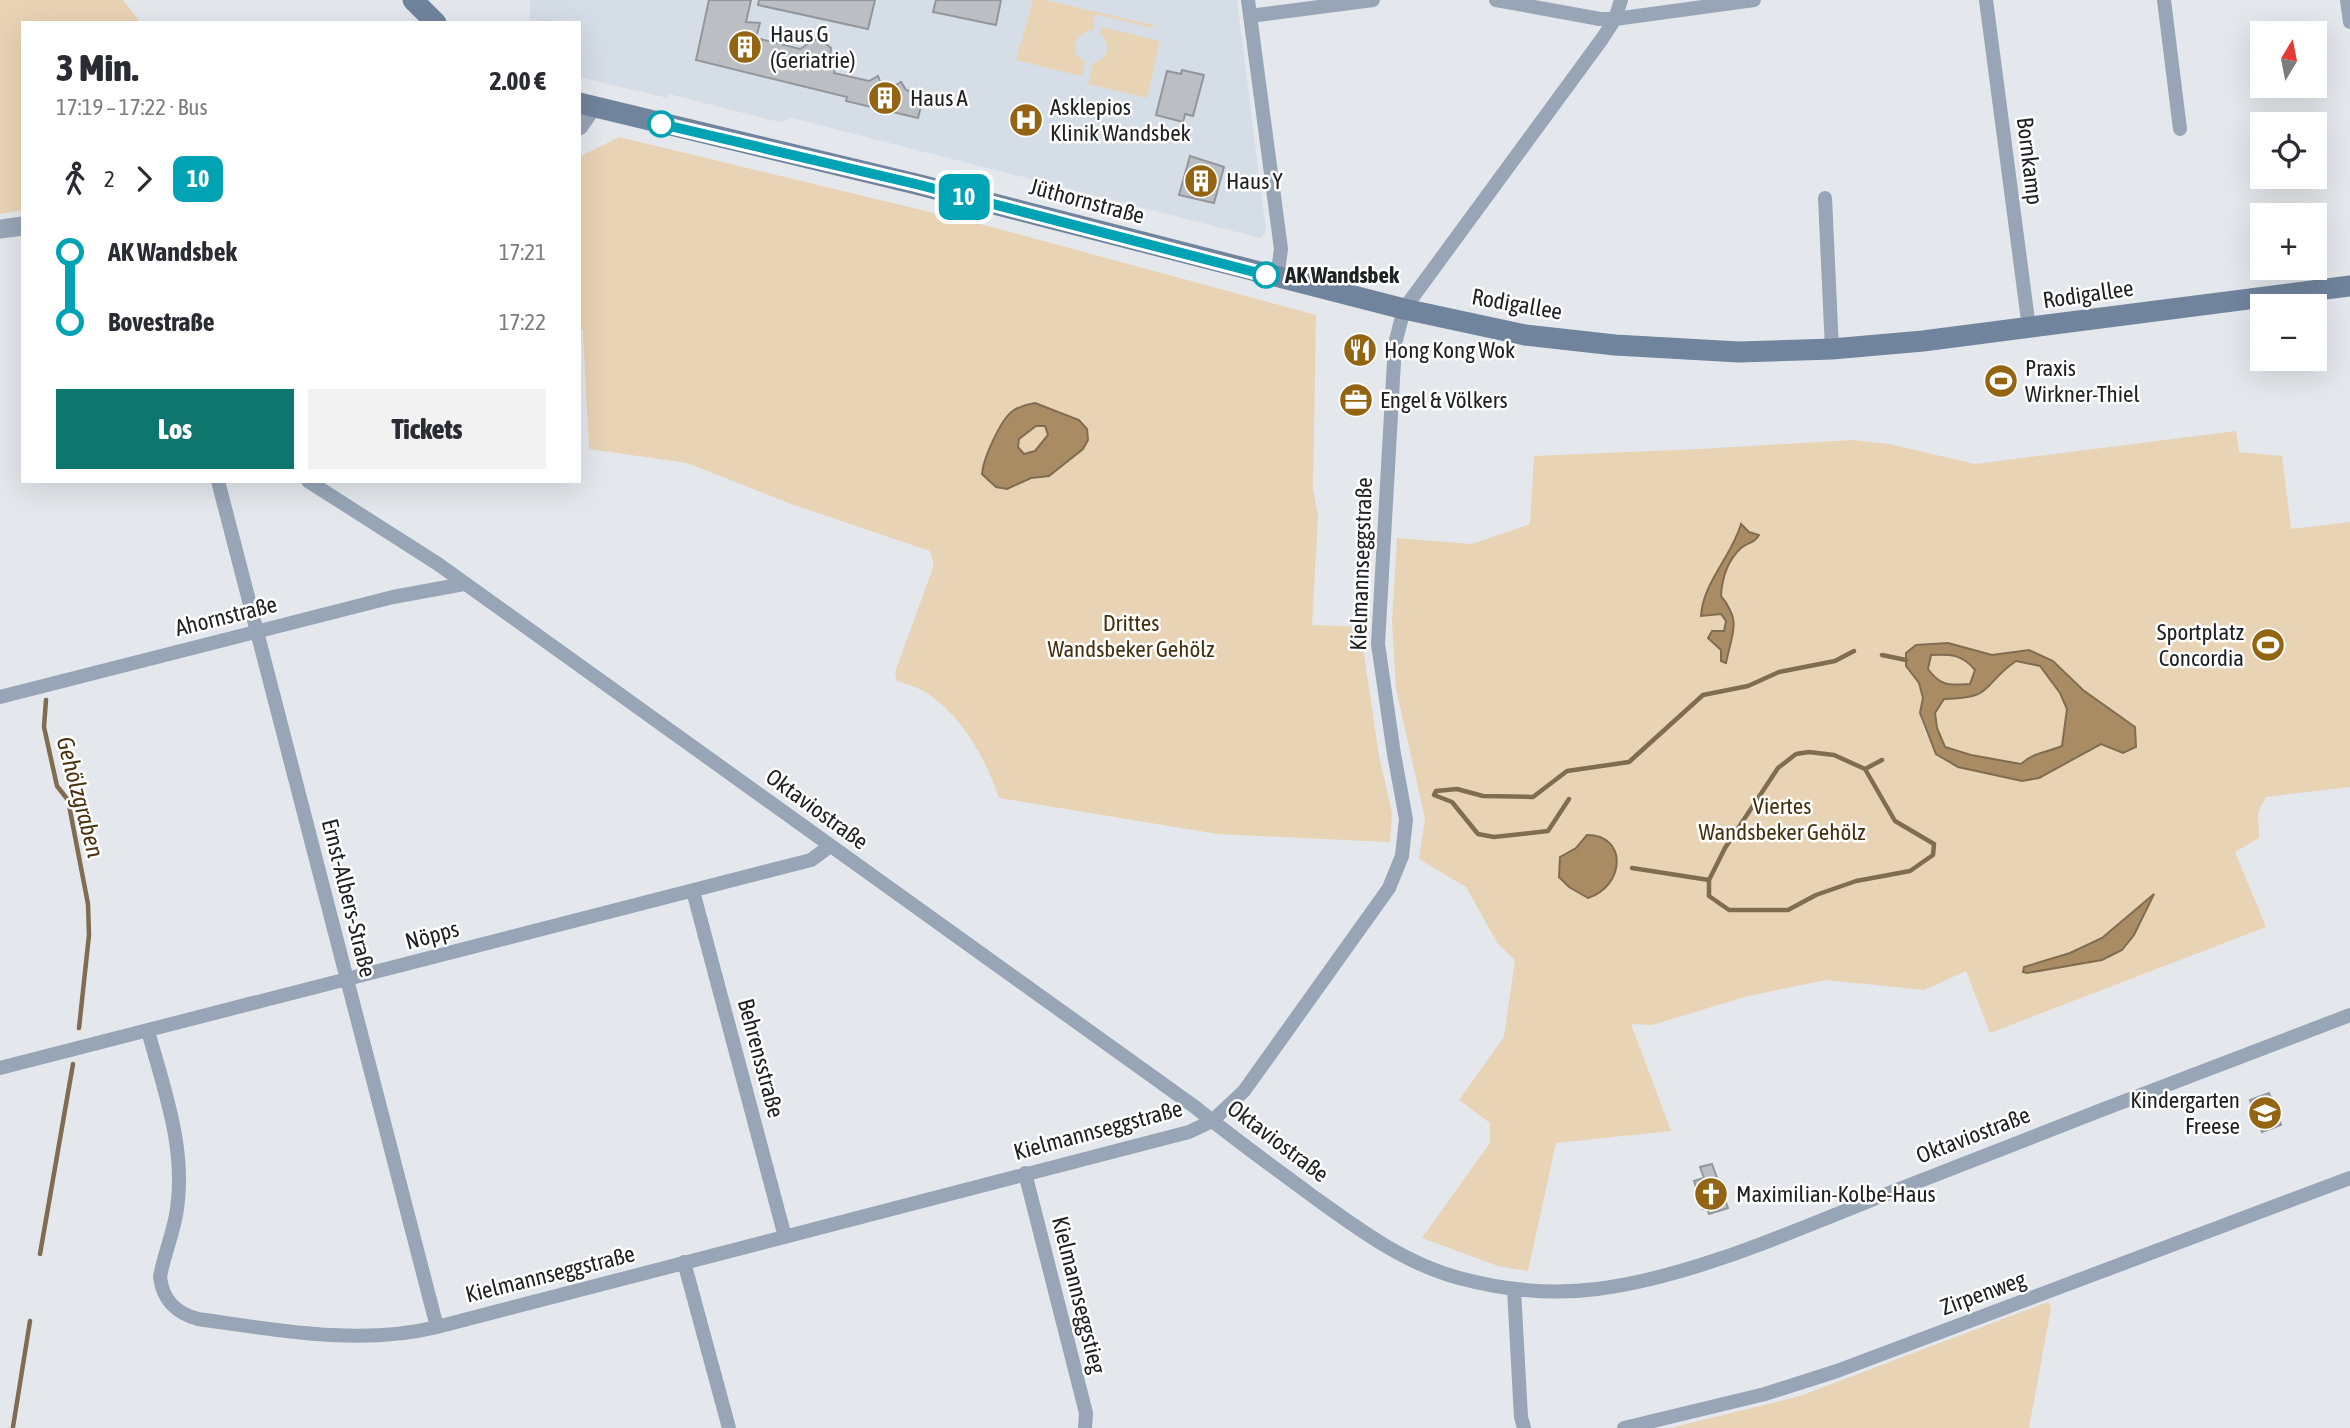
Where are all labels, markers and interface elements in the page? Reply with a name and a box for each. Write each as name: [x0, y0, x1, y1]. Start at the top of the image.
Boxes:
place label: Haus G (Geriatrie): [770, 21, 856, 73]
north arrow: [2250, 21, 2328, 98]
map controls: [2250, 21, 2327, 371]
building icon: Haus G (Geriatrie): [726, 28, 764, 66]
text: 3 Min.: [56, 46, 138, 89]
text: 2.00 €: [489, 66, 546, 96]
building icon: Haus A: [866, 79, 904, 117]
place label: Haus A: [910, 85, 968, 111]
text: 17:19 – 17:22 · Bus: [56, 94, 208, 120]
place label: Asklepios Klinik Wandsbek: [1050, 94, 1191, 146]
hospital icon: Asklepios Klinik Wandsbek: [1007, 101, 1045, 139]
unlabelled marker: [648, 111, 674, 137]
button: locate: [2250, 112, 2327, 189]
street label: Bornkamp: [2012, 116, 2048, 206]
icon: walk: [56, 160, 94, 198]
icon: forward: [125, 160, 163, 198]
building icon: Haus Y: [1182, 162, 1220, 200]
text: 10: [187, 165, 209, 192]
text: 2: [104, 166, 115, 192]
place label: Haus Y: [1226, 168, 1283, 194]
street label: Jüthornstraße: [1027, 173, 1147, 229]
line badge: 10: [932, 174, 996, 220]
text: 10: [953, 183, 975, 210]
button: +: [2250, 203, 2327, 280]
text: AK Wandsbek: [108, 237, 237, 267]
text: 17:21: [499, 239, 546, 265]
marker: AK Wandsbek: [1253, 262, 1279, 288]
place label: AK Wandsbek: [1284, 262, 1400, 288]
street label: Rodigallee: [2041, 275, 2135, 313]
street label: Rodigallee: [1470, 283, 1564, 325]
button: −: [2250, 294, 2327, 371]
text: Bovestraße: [108, 307, 214, 337]
text: 17:22: [499, 309, 546, 335]
restaurant icon: Hong Kong Wok: [1341, 331, 1379, 369]
place label: Hong Kong Wok: [1384, 337, 1515, 363]
place label: Praxis Wirkner-Thiel: [2025, 355, 2139, 407]
sports icon: Praxis Wirkner-Thiel: [1982, 362, 2020, 400]
office icon: Engel & Völkers: [1337, 381, 1375, 419]
place label: Engel & Völkers: [1380, 387, 1508, 413]
button: Los: [56, 389, 294, 469]
button: Tickets: [308, 389, 546, 469]
street label: Kielmannseggstraße: [1345, 477, 1377, 651]
street label: Ahornstraße: [172, 591, 280, 641]
park label: Drittes Wandsbeker Gehölz: [1047, 610, 1215, 662]
place label: Sportplatz Concordia: [2157, 619, 2244, 671]
sports icon: Sportplatz Concordia: [2249, 626, 2287, 664]
water label: Gehölzgraben: [51, 733, 110, 861]
street label: Oktaviostraße: [761, 763, 873, 855]
park label: Viertes Wandsbeker Gehölz: [1698, 793, 1866, 845]
street label: Ernst-Albers-Straße: [317, 816, 381, 980]
street label: Nöpps: [402, 915, 462, 955]
street label: Behrensstraße: [733, 996, 789, 1120]
place label: Kindergarten Freese: [2130, 1087, 2240, 1139]
school or university icon: Kindergarten Freese: [2246, 1094, 2284, 1132]
street label: Kielmannseggstraße: [1011, 1095, 1185, 1165]
street label: Oktaviostraße: [1222, 1095, 1334, 1187]
street label: Oktaviostraße: [1913, 1101, 2033, 1169]
church icon: Maximilian-Kolbe-Haus: [1692, 1175, 1730, 1213]
place label: Maximilian-Kolbe-Haus: [1736, 1181, 1936, 1207]
street label: Kielmannseggstieg: [1047, 1214, 1111, 1376]
street label: Kielmannseggstraße: [463, 1240, 637, 1308]
street label: Zirpenweg: [1937, 1266, 2029, 1320]

